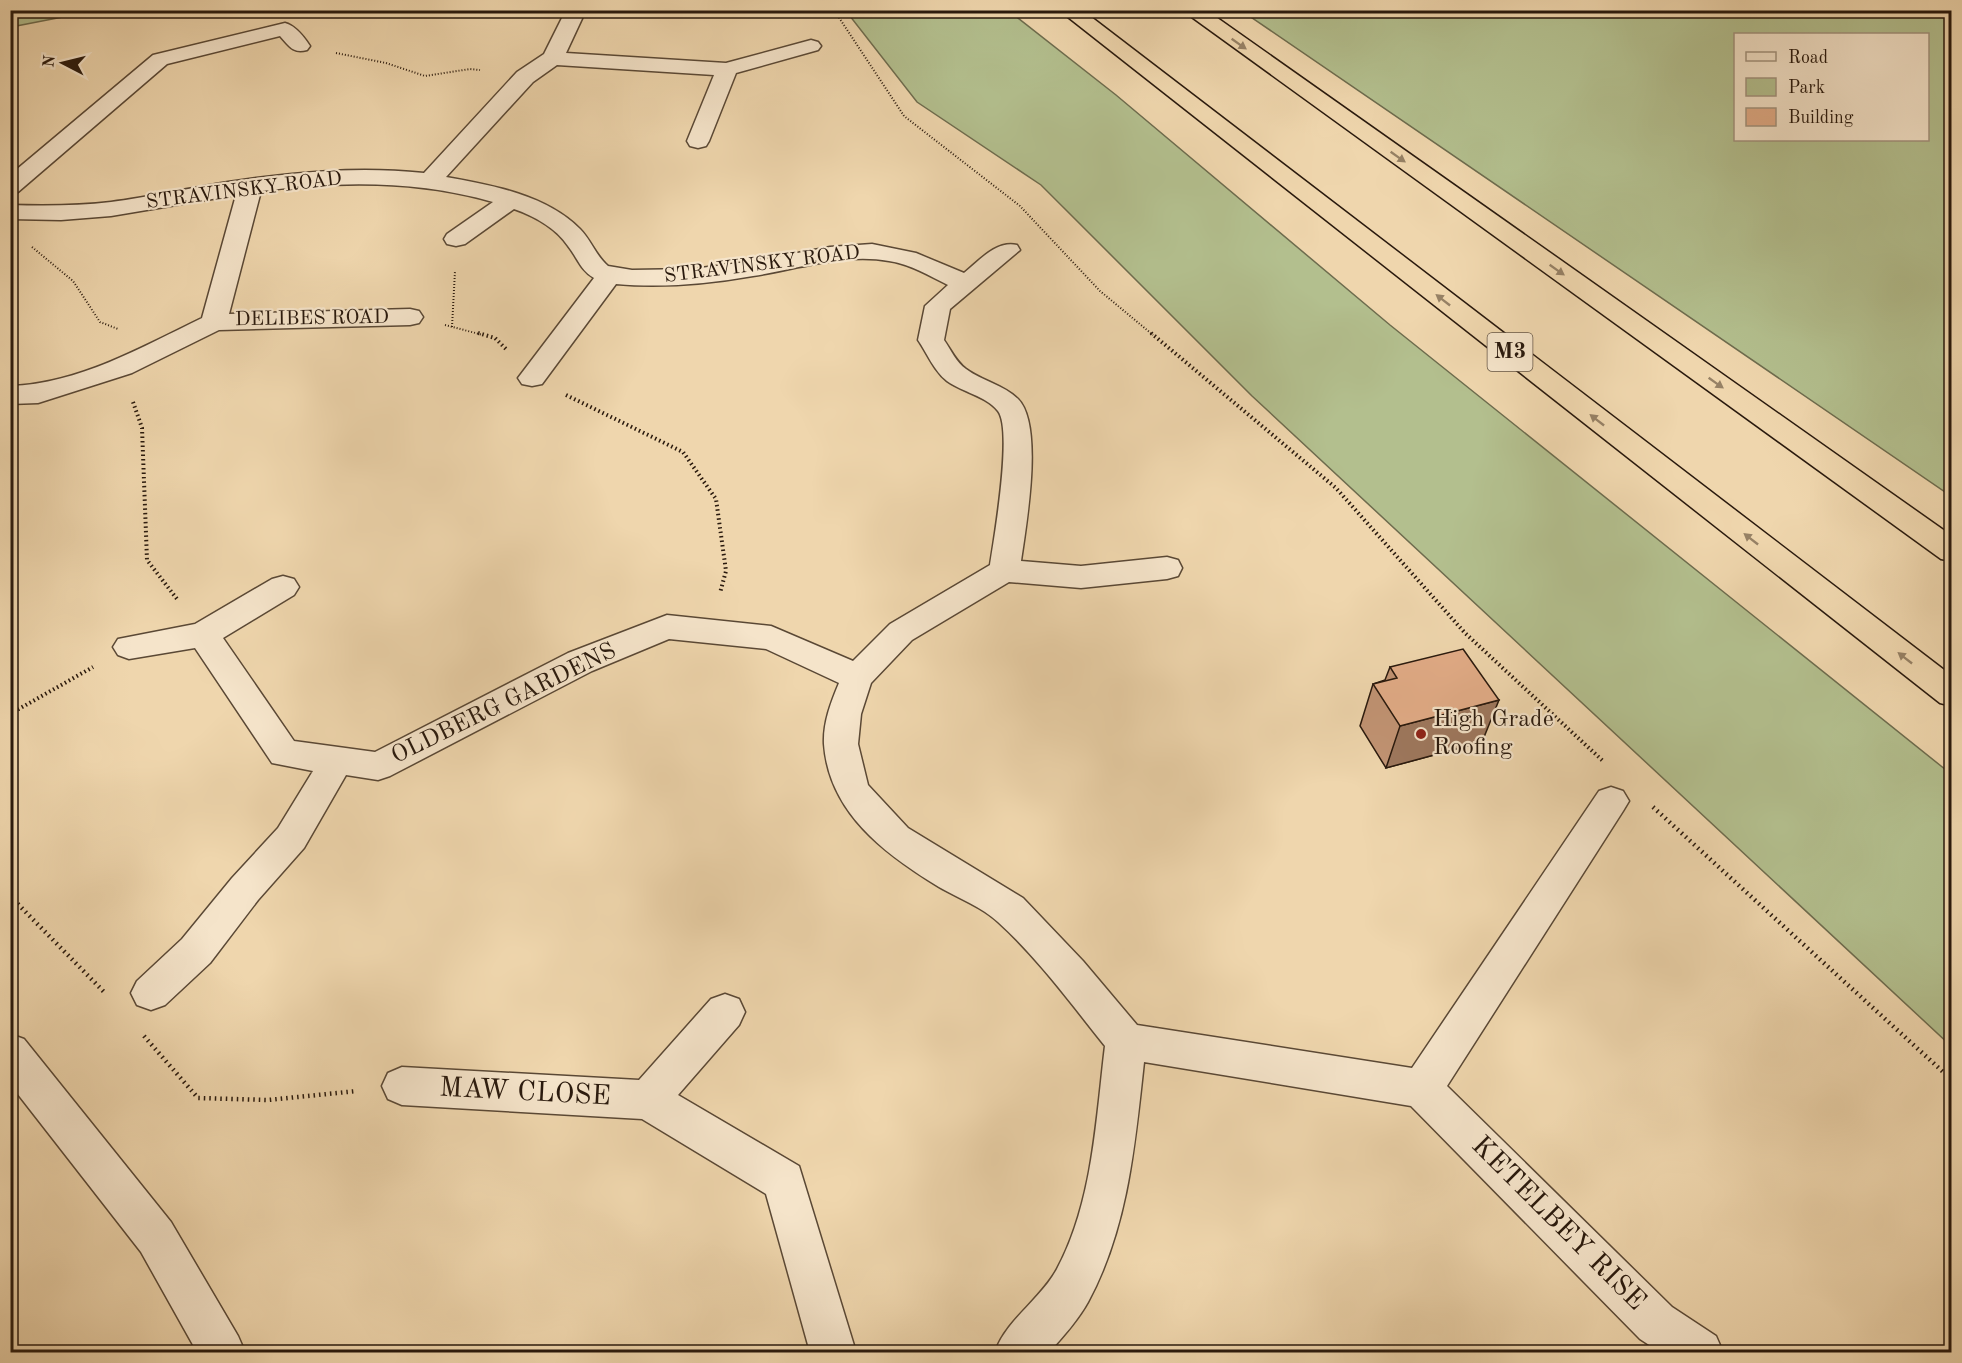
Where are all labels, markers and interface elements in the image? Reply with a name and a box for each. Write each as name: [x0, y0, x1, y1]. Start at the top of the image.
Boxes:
north arrow: [33, 33, 93, 93]
legend: [1734, 33, 1929, 141]
one-way arrow: [1231, 38, 1247, 50]
text: Road: [1788, 49, 1828, 67]
text: N: [41, 54, 59, 68]
text: Park: [1788, 79, 1825, 97]
text: Building: [1788, 109, 1854, 127]
one-way arrow: [1390, 151, 1406, 163]
street label: STRAVINSKY ROAD: [145, 169, 343, 213]
street label: STRAVINSKY ROAD: [663, 243, 861, 287]
one-way arrow: [1549, 264, 1565, 275]
one-way arrow: [1435, 294, 1451, 307]
street label: DELIBES ROAD: [235, 308, 389, 330]
road number: M3: [1488, 333, 1532, 371]
one-way arrow: [1708, 377, 1724, 388]
one-way arrow: [1589, 413, 1605, 426]
one-way arrow: [1743, 533, 1759, 545]
street label: OLDBERG GARDENS: [388, 639, 620, 769]
one-way arrow: [1898, 653, 1913, 665]
place label: High Grade Roofing: [1433, 708, 1554, 760]
marker: High Grade Roofing: [1414, 727, 1428, 741]
street label: MAW CLOSE: [438, 1075, 612, 1111]
street label: KETELBEY RISE: [1466, 1132, 1650, 1316]

